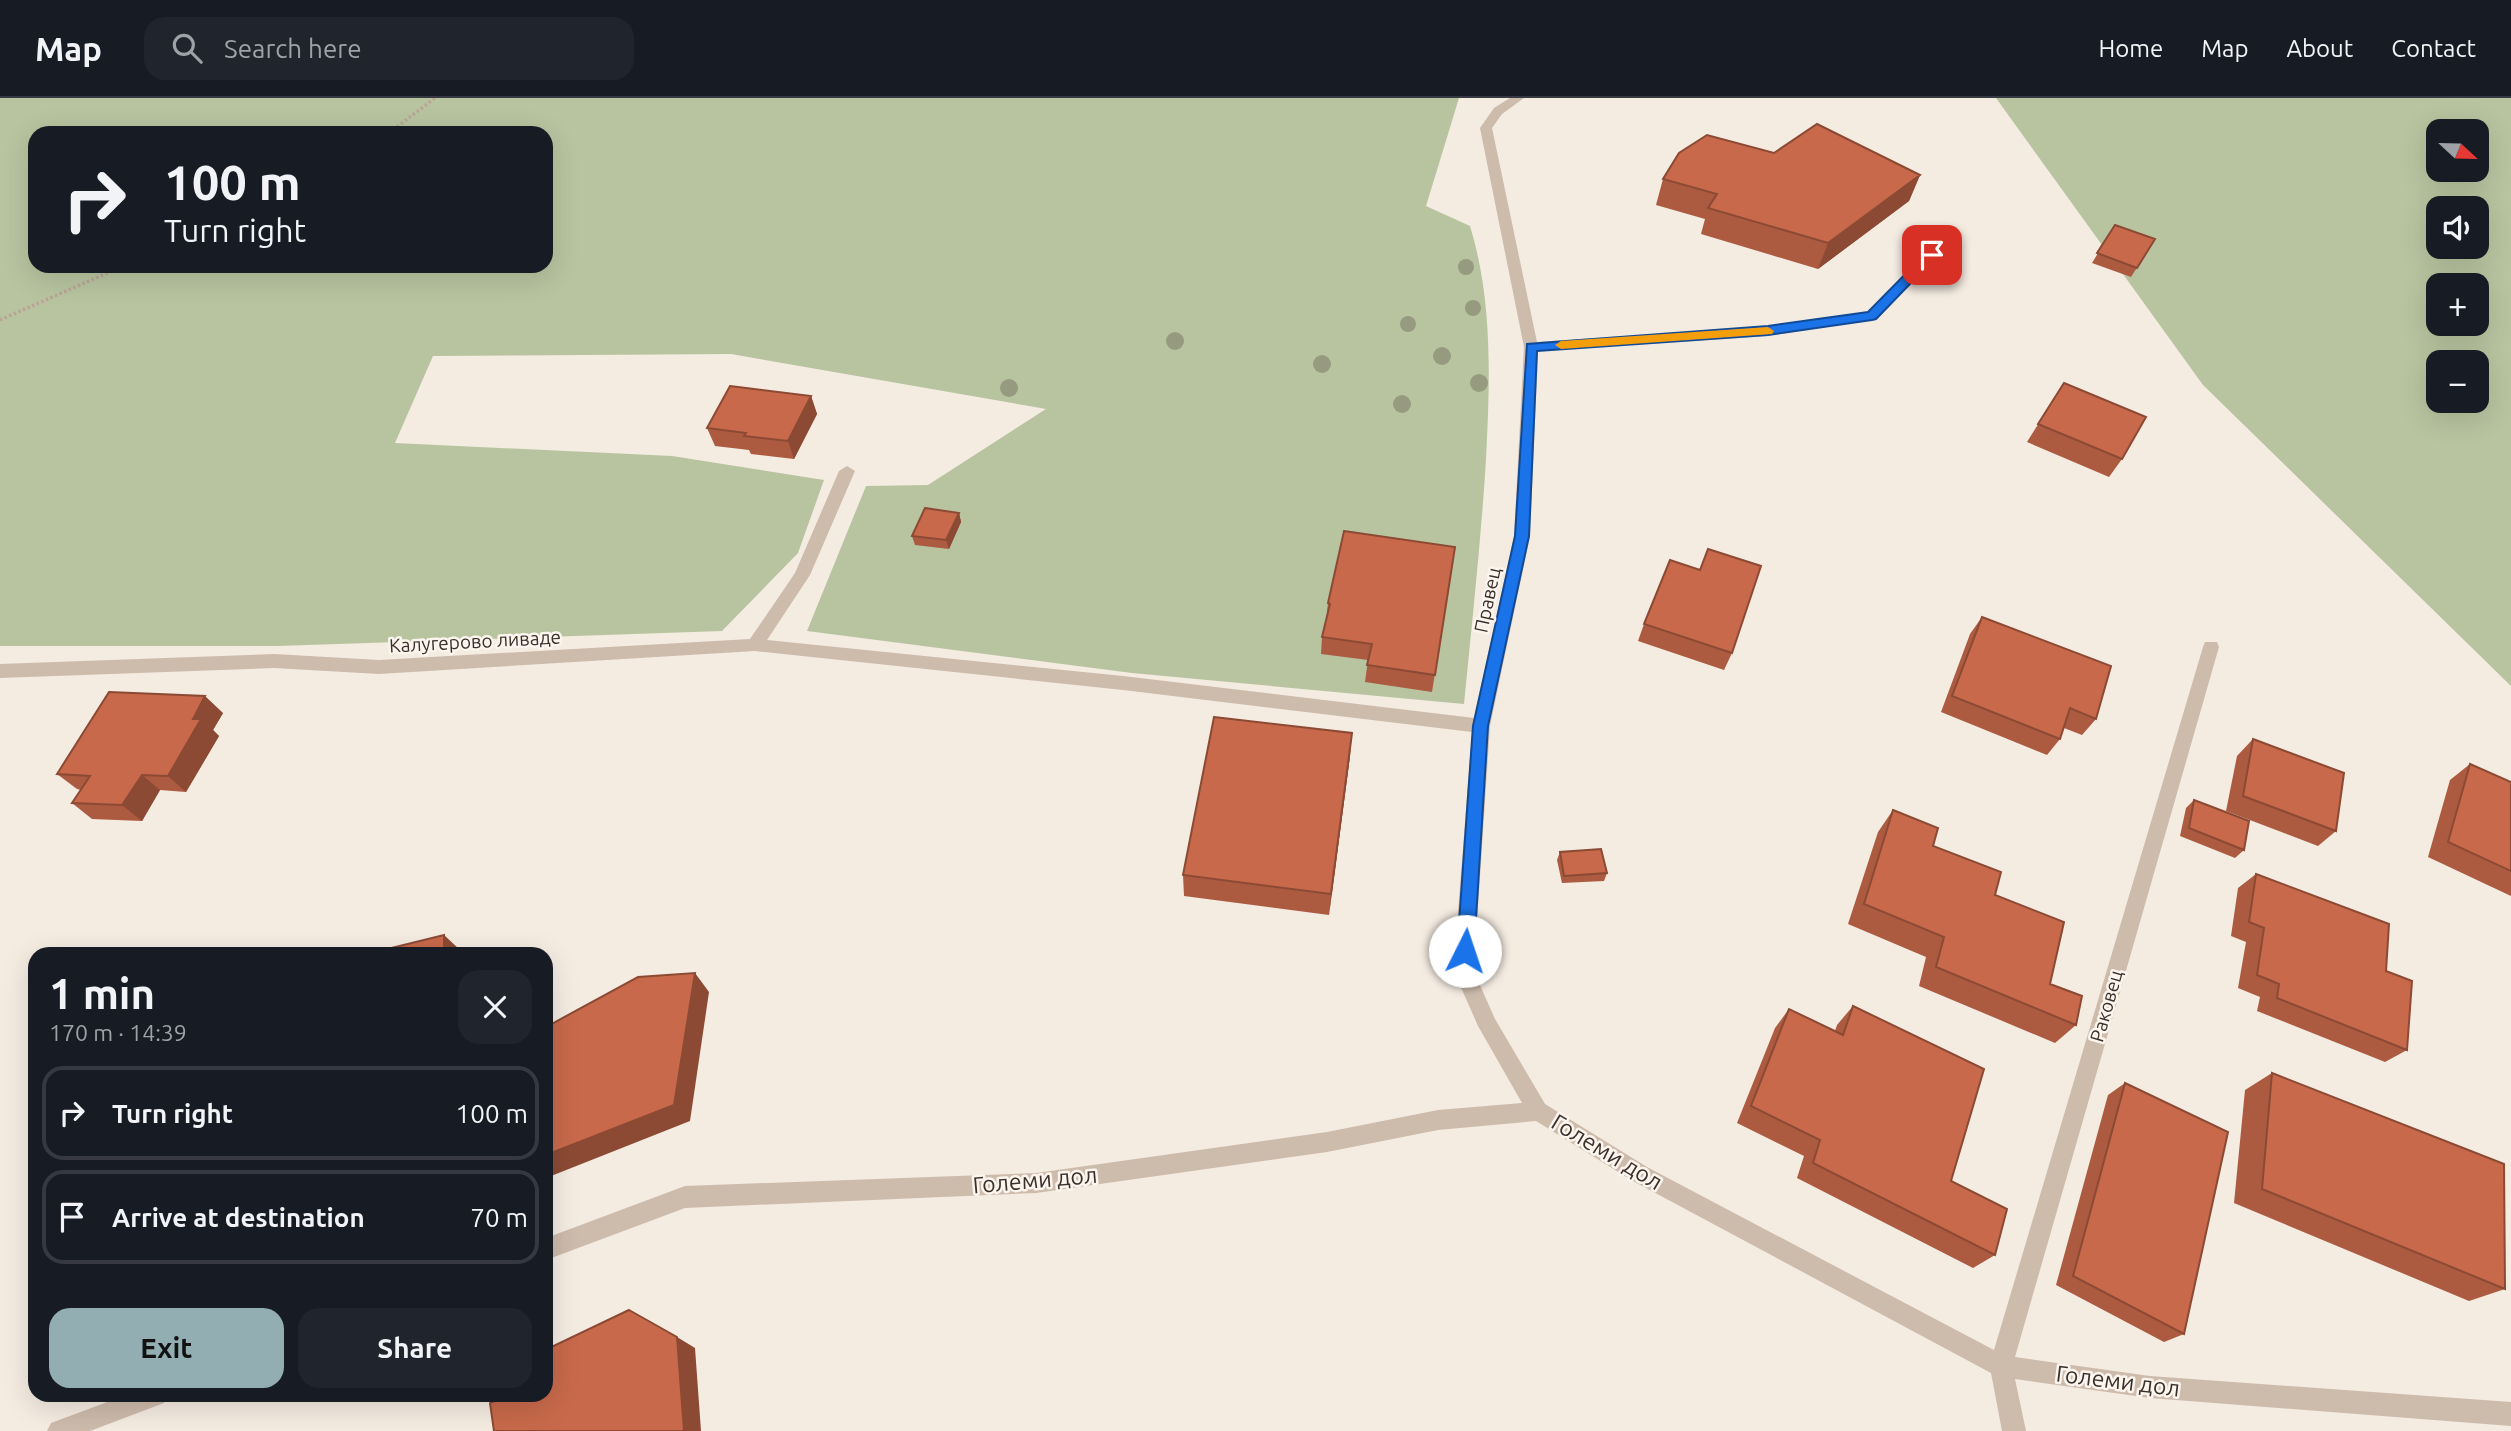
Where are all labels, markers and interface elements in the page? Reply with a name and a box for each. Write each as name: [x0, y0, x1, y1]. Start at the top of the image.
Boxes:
search box: [144, 17, 634, 80]
icon: search: [168, 29, 206, 67]
text: Map: [35, 30, 102, 67]
text: Search here: [224, 34, 362, 63]
text: Home: [2098, 35, 2163, 62]
text: Map: [2201, 35, 2248, 62]
text: About: [2286, 35, 2353, 62]
text: Contact: [2391, 35, 2476, 62]
north arrow: [2426, 119, 2488, 182]
map controls: [2426, 119, 2489, 413]
icon: right: [49, 154, 140, 245]
text: 100 m: [164, 154, 301, 209]
button: sound: [2426, 196, 2489, 259]
text: Turn right: [164, 212, 306, 248]
pin: [1902, 225, 1962, 285]
icon: arrive: [1913, 236, 1951, 274]
button: +: [2426, 273, 2489, 336]
button: −: [2426, 350, 2489, 413]
street label: Правец: [1469, 565, 1505, 635]
street label: Калугерово ливаде: [388, 626, 562, 656]
position arrow: [1428, 914, 1502, 988]
street label: Раковец: [2085, 968, 2127, 1044]
text: 1 min: [49, 970, 155, 1017]
button: close: [458, 970, 532, 1044]
text: 170 m · 14:39: [49, 1020, 187, 1045]
icon: right: [53, 1094, 91, 1132]
text: Turn right: [112, 1099, 233, 1128]
text: 100 m: [456, 1099, 528, 1128]
street label: Големи дол: [1547, 1109, 1667, 1194]
street label: Големи дол: [972, 1162, 1098, 1197]
icon: arrive: [53, 1198, 91, 1236]
text: Arrive at destination: [112, 1203, 365, 1232]
text: 70 m: [470, 1203, 528, 1232]
button: Exit: [49, 1308, 284, 1388]
button: Share: [298, 1308, 532, 1388]
street label: Големи дол: [2055, 1360, 2181, 1401]

